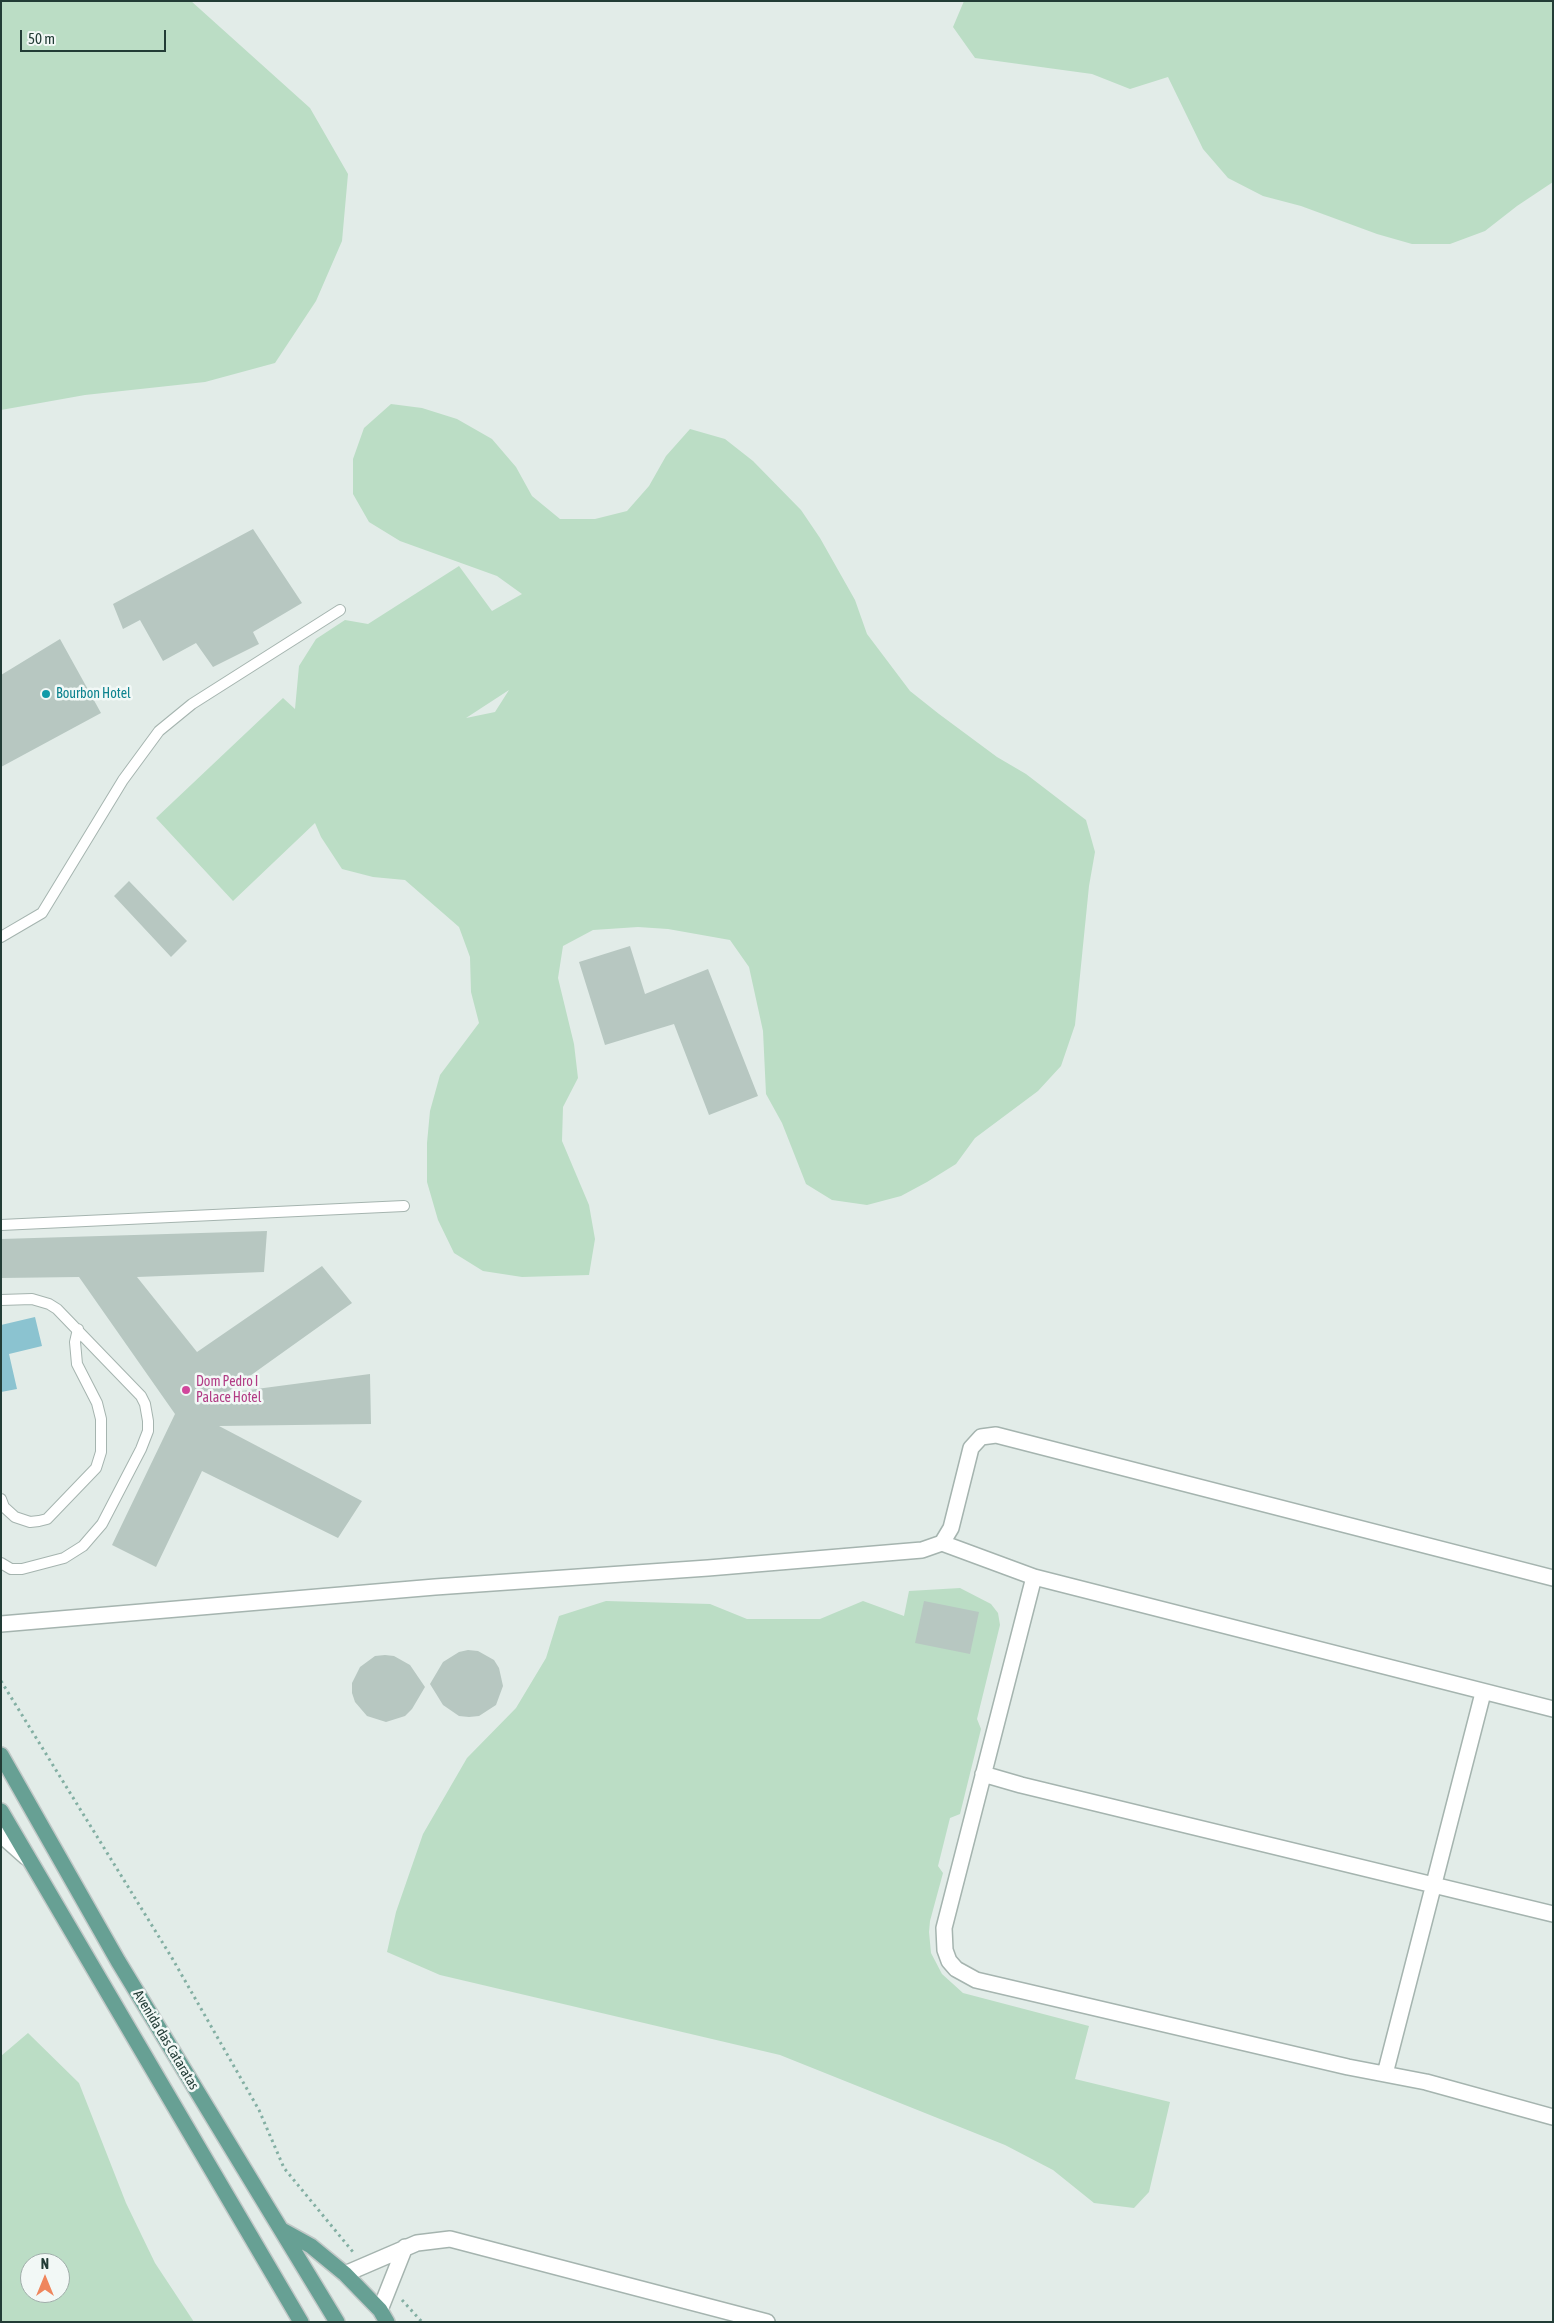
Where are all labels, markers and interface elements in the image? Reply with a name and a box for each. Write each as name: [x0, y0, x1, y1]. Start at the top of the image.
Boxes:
scale bar: [22, 20, 169, 52]
text: 50 m: [28, 30, 55, 47]
place label: Bourbon Hotel: [56, 686, 131, 702]
marker: Bourbon Hotel: [40, 688, 52, 700]
place label: Dom Pedro I Palace Hotel: [196, 1374, 261, 1406]
marker: Dom Pedro I Palace Hotel: [180, 1384, 192, 1396]
street label: Avenida das Cataratas: [130, 1987, 202, 2093]
north arrow: [20, 2253, 70, 2303]
text: N: [41, 2256, 49, 2272]

